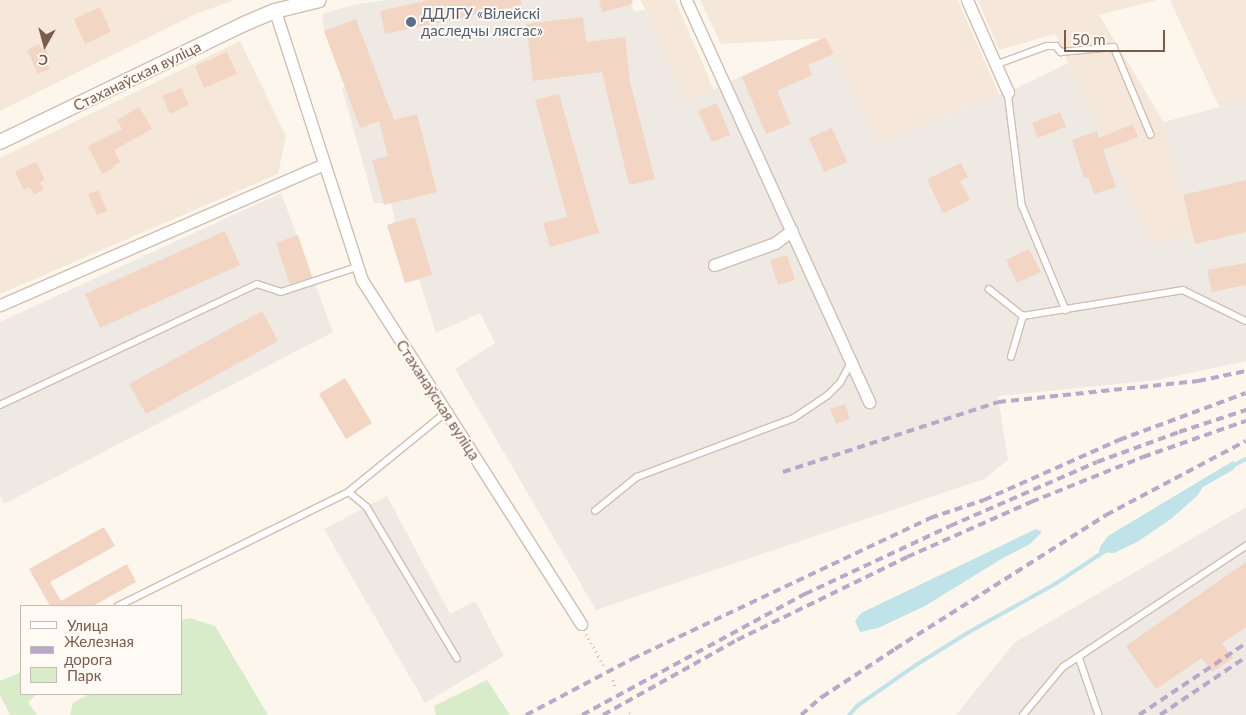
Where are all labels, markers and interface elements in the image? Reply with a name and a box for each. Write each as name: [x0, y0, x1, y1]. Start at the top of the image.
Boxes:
place label: ДДЛГУ «Вілейскі даследчы лясгас»: [421, 4, 543, 39]
marker: ДДЛГУ «Вілейскі даследчы лясгас»: [405, 16, 417, 28]
north arrow: [20, 20, 70, 70]
scale bar: [1066, 20, 1167, 52]
text: 50 m: [1072, 30, 1106, 48]
street label: Стаханаўская вуліца: [70, 37, 204, 115]
text: С: [37, 51, 49, 69]
street label: Стаханаўская вуліца: [392, 337, 484, 463]
legend: [20, 605, 182, 695]
text: Улица: [67, 616, 108, 634]
text: Железная дорога: [64, 632, 134, 668]
text: Парк: [67, 666, 101, 684]

